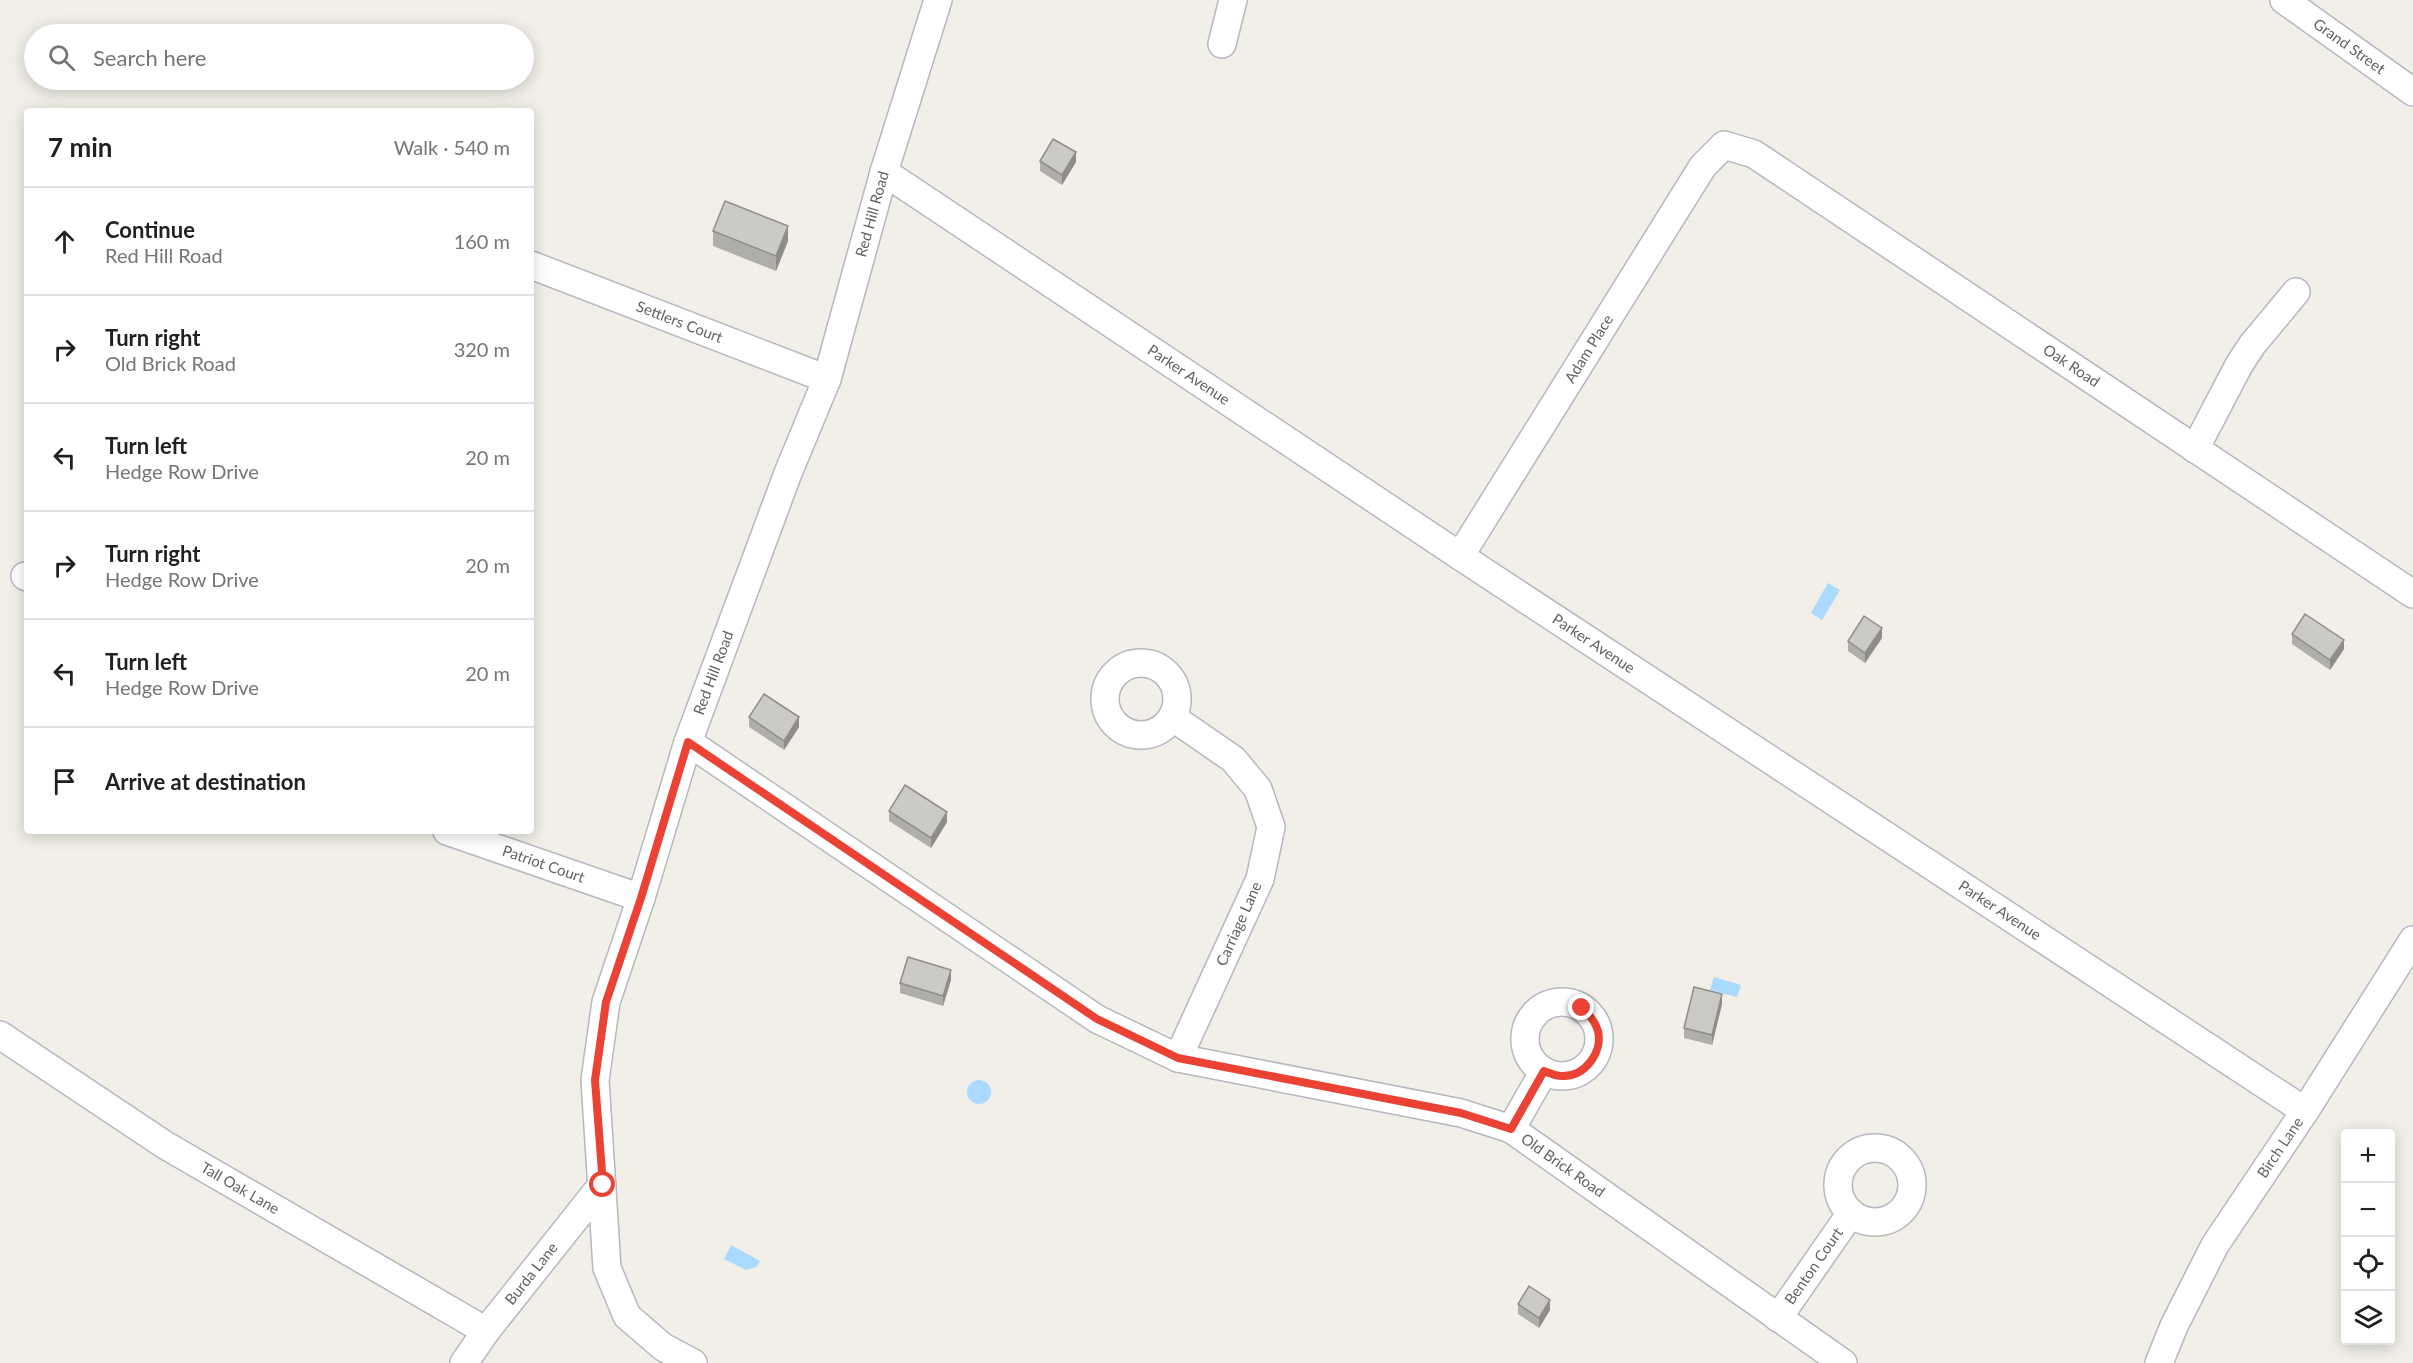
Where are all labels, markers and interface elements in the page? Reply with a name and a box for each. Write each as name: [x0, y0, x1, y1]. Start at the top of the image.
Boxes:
street label: Grand Street: [2310, 14, 2390, 78]
search box: [24, 24, 534, 90]
icon: search: [45, 41, 78, 74]
text: Search here: [93, 44, 206, 71]
text: 7 min: [48, 131, 112, 163]
text: Walk · 540 m: [394, 135, 510, 159]
street label: Red Hill Road: [851, 169, 892, 259]
text: Continue: [105, 216, 195, 243]
icon: ahead: [48, 225, 81, 258]
text: 160 m: [454, 229, 510, 253]
text: Red Hill Road: [105, 243, 223, 267]
street label: Settlers Court: [634, 296, 726, 346]
street label: Adam Place: [1560, 311, 1616, 386]
text: Turn right: [105, 324, 200, 351]
icon: right: [48, 333, 81, 366]
text: 320 m: [454, 337, 510, 361]
street label: Parker Avenue: [1145, 340, 1234, 408]
street label: Oak Road: [2040, 340, 2103, 390]
text: Old Brick Road: [105, 351, 236, 375]
text: Turn left: [105, 432, 187, 459]
icon: left: [48, 441, 81, 474]
text: 20 m: [465, 445, 510, 469]
text: Hedge Row Drive: [105, 459, 259, 483]
text: Turn right: [105, 540, 200, 567]
icon: right: [48, 549, 81, 582]
text: 20 m: [465, 553, 510, 577]
text: Hedge Row Drive: [105, 567, 259, 591]
street label: Parker Avenue: [1549, 609, 1639, 677]
street label: Red Hill Road: [689, 628, 737, 717]
text: Turn left: [105, 648, 187, 675]
icon: left: [48, 657, 81, 690]
text: 20 m: [465, 661, 510, 685]
text: Hedge Row Drive: [105, 675, 259, 699]
icon: arrive: [48, 765, 81, 798]
text: Arrive at destination: [105, 768, 306, 795]
street label: Patriot Court: [500, 841, 588, 886]
street label: Parker Avenue: [1956, 876, 2045, 943]
street label: Carriage Lane: [1211, 879, 1265, 969]
route end: [1568, 994, 1594, 1020]
street label: Birch Lane: [2253, 1113, 2306, 1181]
street label: Old Brick Road: [1518, 1129, 1609, 1200]
map controls: [2341, 1129, 2395, 1345]
button: +: [2341, 1129, 2395, 1183]
street label: Tall Oak Lane: [198, 1158, 283, 1217]
route start: [589, 1171, 615, 1197]
button: −: [2341, 1183, 2395, 1237]
street label: Benton Court: [1780, 1223, 1846, 1308]
button: locate: [2341, 1237, 2395, 1291]
street label: Burda Lane: [501, 1238, 561, 1308]
button: layers: [2341, 1291, 2395, 1345]

